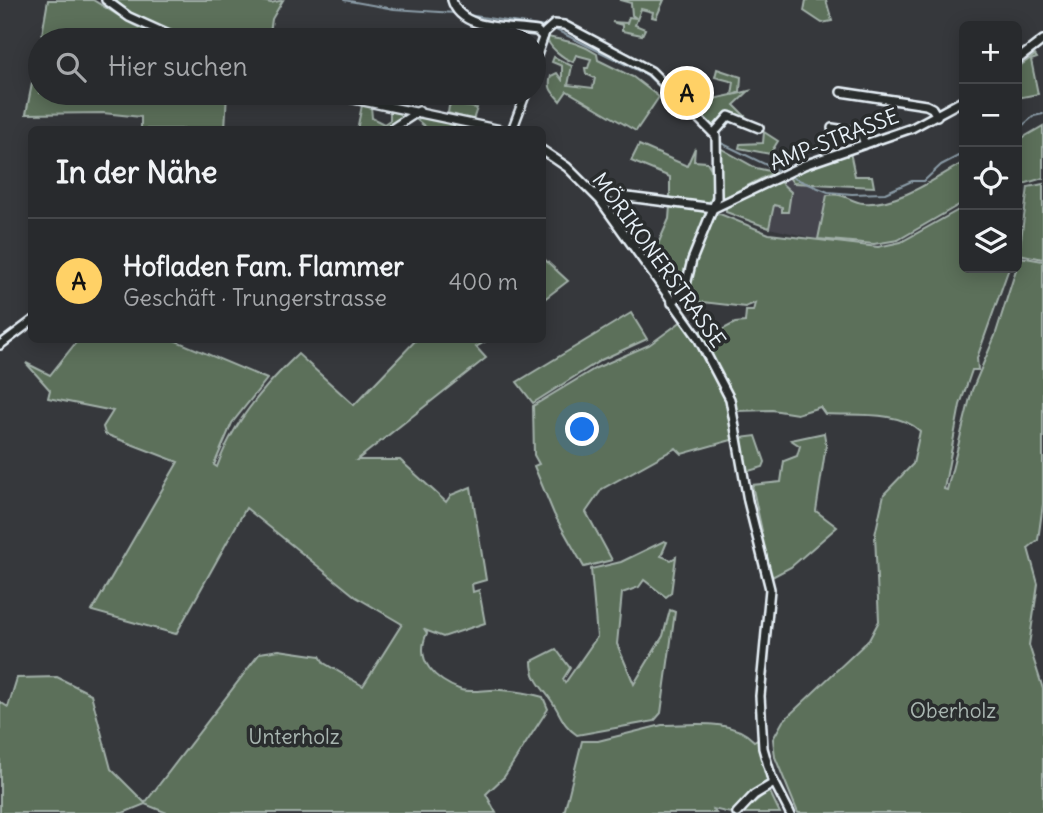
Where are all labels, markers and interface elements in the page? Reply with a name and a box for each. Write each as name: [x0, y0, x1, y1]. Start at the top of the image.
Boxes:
map controls: [959, 21, 1022, 273]
button: +: [959, 21, 1022, 84]
search box: [28, 28, 546, 105]
icon: search: [52, 48, 90, 86]
text: Hier suchen: [108, 50, 248, 83]
pin: A: [664, 67, 710, 119]
button: −: [959, 84, 1022, 147]
street label: AMP-STRASSE: [766, 102, 902, 176]
button: locate: [959, 147, 1022, 210]
text: In der Nähe: [56, 153, 218, 191]
street label: MÖRIKONERSTRASSE: [586, 167, 732, 353]
button: layers: [959, 210, 1022, 273]
text: Hofladen Fam. Flammer: [123, 250, 404, 283]
text: A: [72, 267, 86, 296]
text: 400 m: [449, 267, 518, 296]
text: Geschäft · Trungerstrasse: [123, 283, 387, 312]
your location: [565, 412, 599, 446]
park label: Oberholz: [910, 697, 996, 724]
park label: Unterholz: [248, 723, 340, 750]

